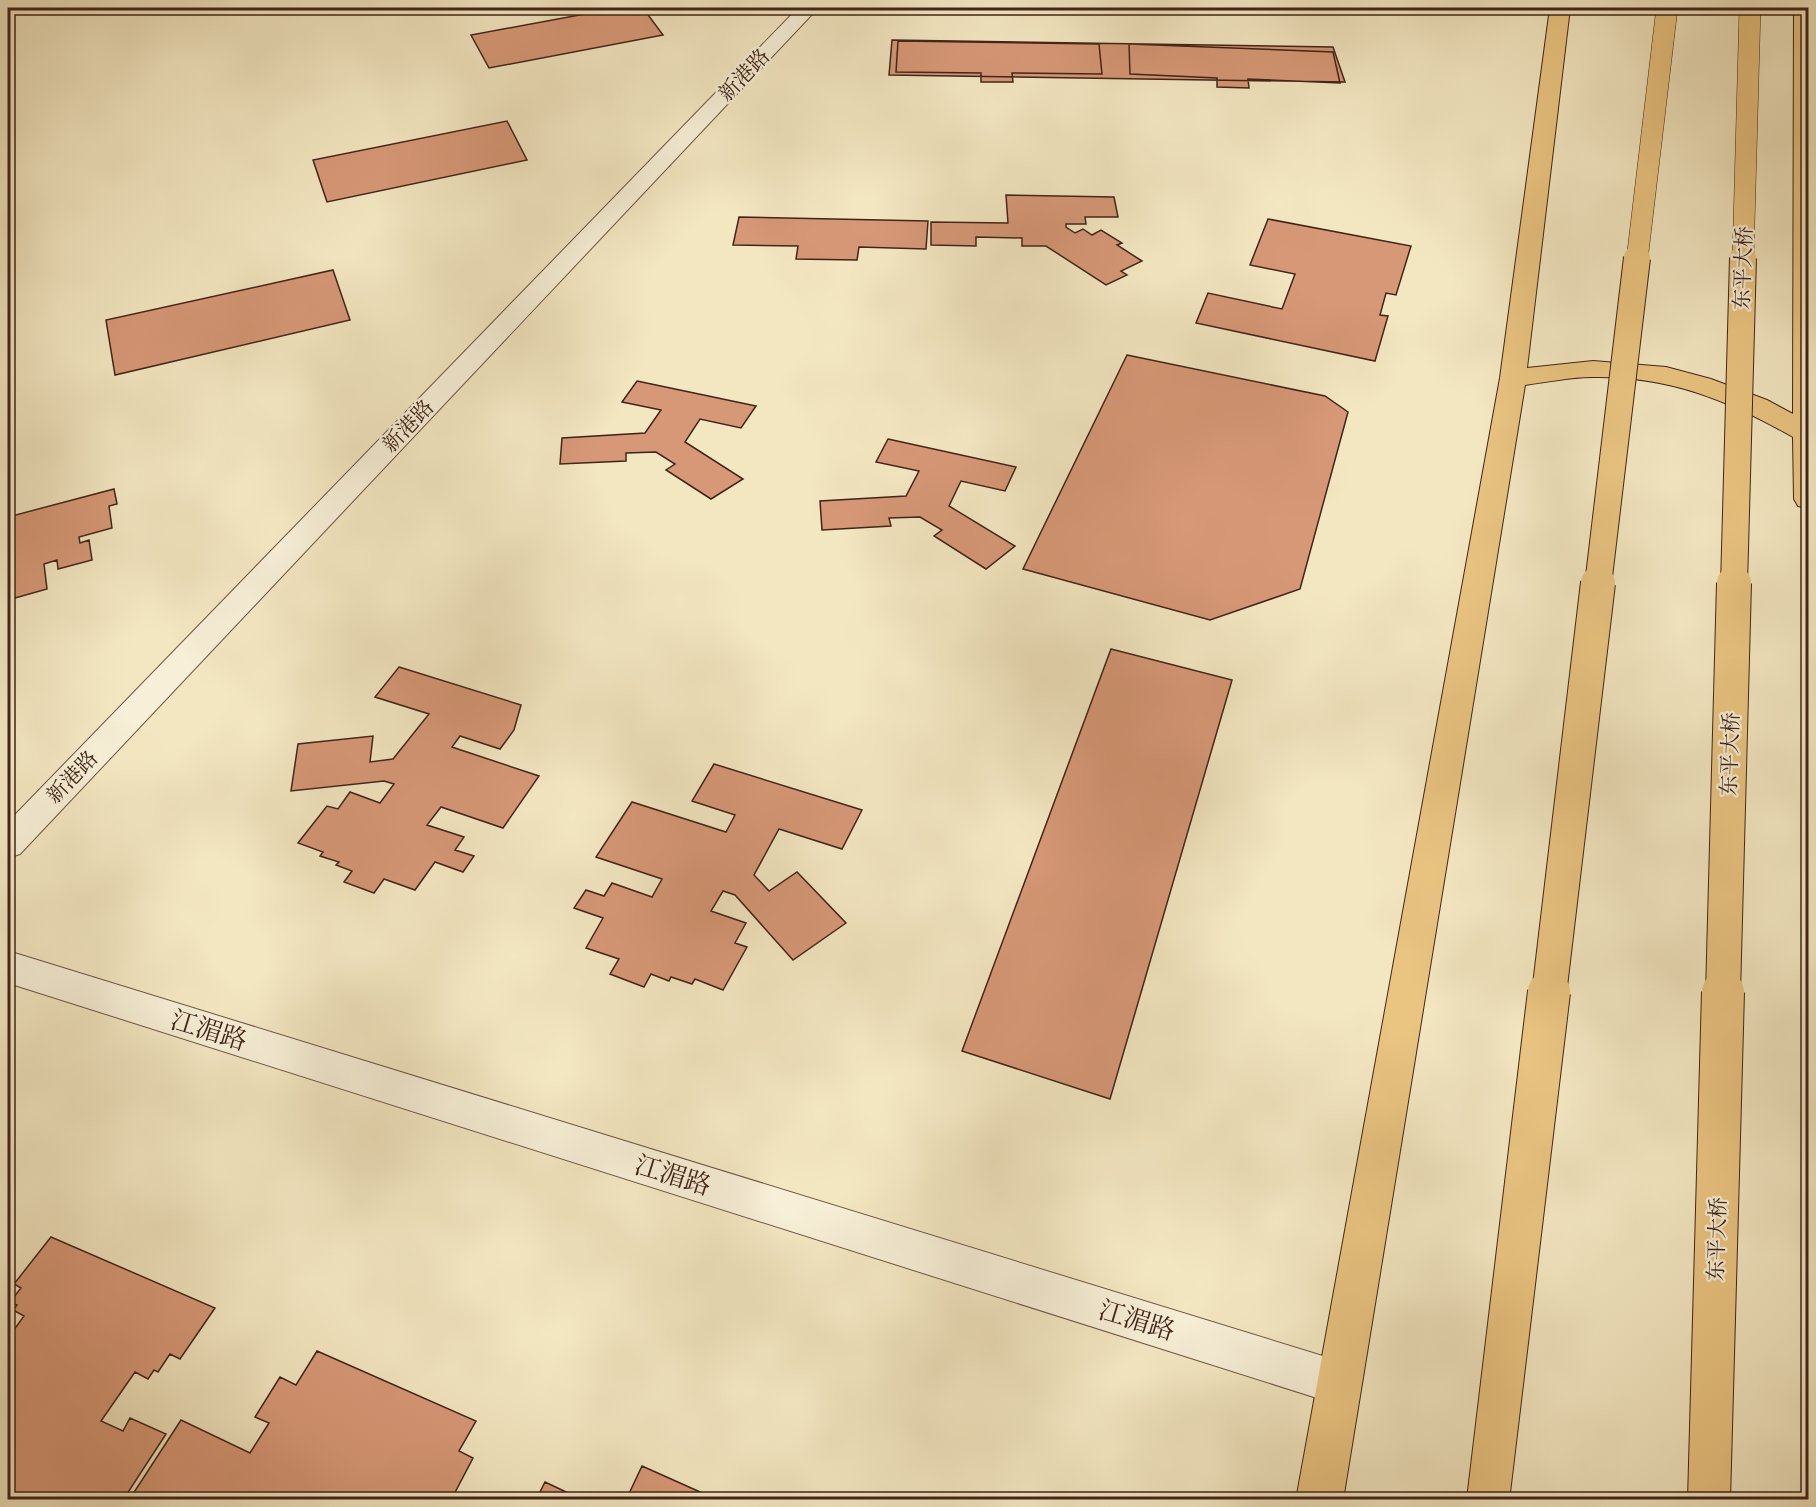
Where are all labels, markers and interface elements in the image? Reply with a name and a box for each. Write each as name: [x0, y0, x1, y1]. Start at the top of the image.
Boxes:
street label: 新港路: [713, 43, 778, 109]
street label: 东平大桥: [1729, 226, 1761, 311]
street label: 新港路: [377, 394, 442, 460]
street label: 东平大桥: [1716, 712, 1748, 797]
street label: 新港路: [41, 745, 106, 811]
street label: 江湄路: [166, 1003, 251, 1061]
street label: 江湄路: [630, 1148, 715, 1206]
street label: 东平大桥: [1703, 1197, 1735, 1282]
street label: 江湄路: [1094, 1293, 1179, 1351]

